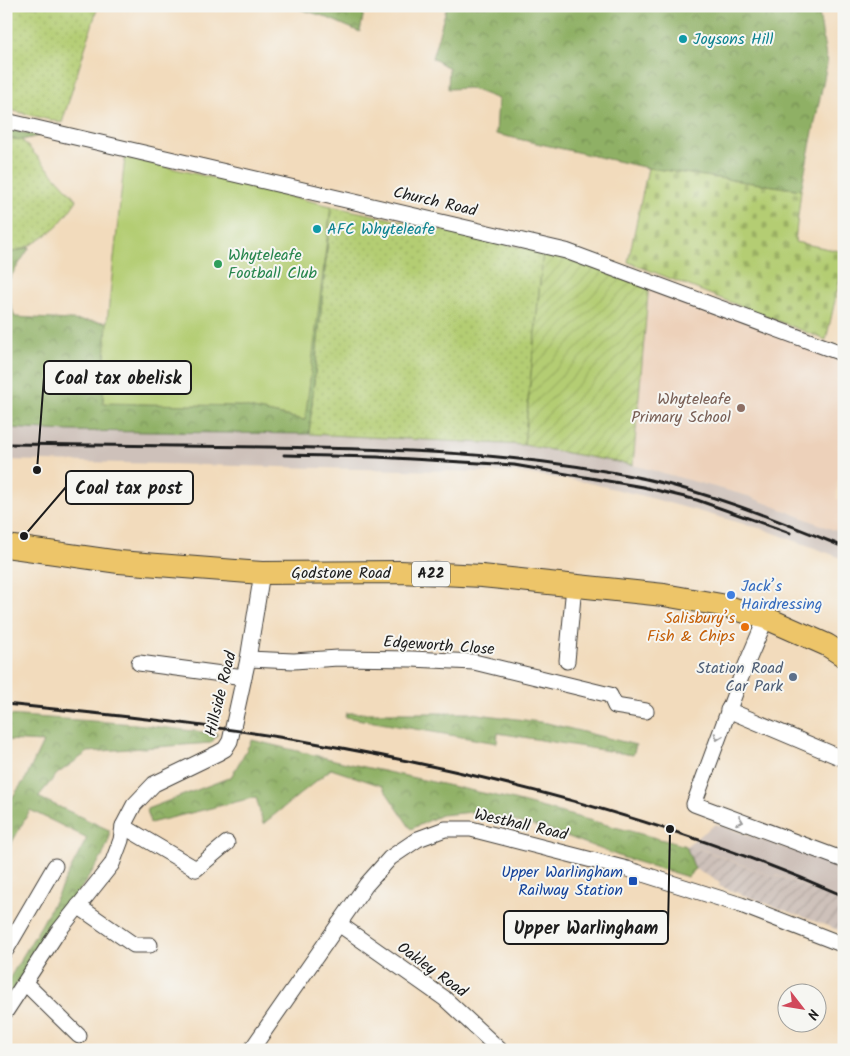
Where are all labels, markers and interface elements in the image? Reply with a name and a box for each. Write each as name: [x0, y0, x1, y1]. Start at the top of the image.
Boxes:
place label: Joysons Hill: [693, 27, 774, 52]
marker: Joysons Hill: [677, 33, 689, 45]
street label: Church Road: [391, 180, 480, 224]
place label: AFC Whyteleafe: [327, 217, 435, 242]
marker: AFC Whyteleafe: [311, 223, 323, 235]
place label: Whyteleafe Football Club: [228, 243, 317, 286]
marker: Whyteleafe Football Club: [212, 258, 224, 270]
callout: Coal tax obelisk: [44, 361, 191, 394]
text: Coal tax obelisk: [55, 365, 183, 394]
place label: Whyteleafe Primary School: [631, 387, 731, 430]
marker: Whyteleafe Primary School: [735, 402, 747, 414]
callout: Coal tax post: [66, 471, 193, 504]
text: Coal tax post: [75, 475, 184, 504]
street label: Godstone Road: [291, 561, 392, 586]
road number: A22: [412, 562, 450, 586]
place label: Jack’s Hairdressing: [741, 574, 822, 617]
marker: Jack’s Hairdressing: [725, 589, 737, 601]
place label: Salisbury’s Fish & Chips: [647, 606, 735, 649]
marker: Salisbury’s Fish & Chips: [739, 621, 751, 633]
street label: Edgeworth Close: [383, 630, 495, 662]
street label: Hillside Road: [198, 648, 244, 739]
place label: Station Road Car Park: [697, 656, 784, 699]
marker: Station Road Car Park: [787, 671, 799, 683]
one-way arrow: [714, 732, 724, 740]
street label: Westhall Road: [472, 802, 571, 848]
one-way arrow: [735, 815, 744, 825]
place label: Upper Warlingham Railway Station: [501, 860, 623, 903]
marker: Upper Warlingham Railway Station: [627, 875, 639, 887]
callout: Upper Warlingham: [504, 911, 668, 944]
text: Upper Warlingham: [514, 915, 658, 944]
street label: Oakley Road: [392, 936, 473, 1005]
north arrow: [778, 984, 828, 1034]
text: N: [800, 1005, 824, 1024]

